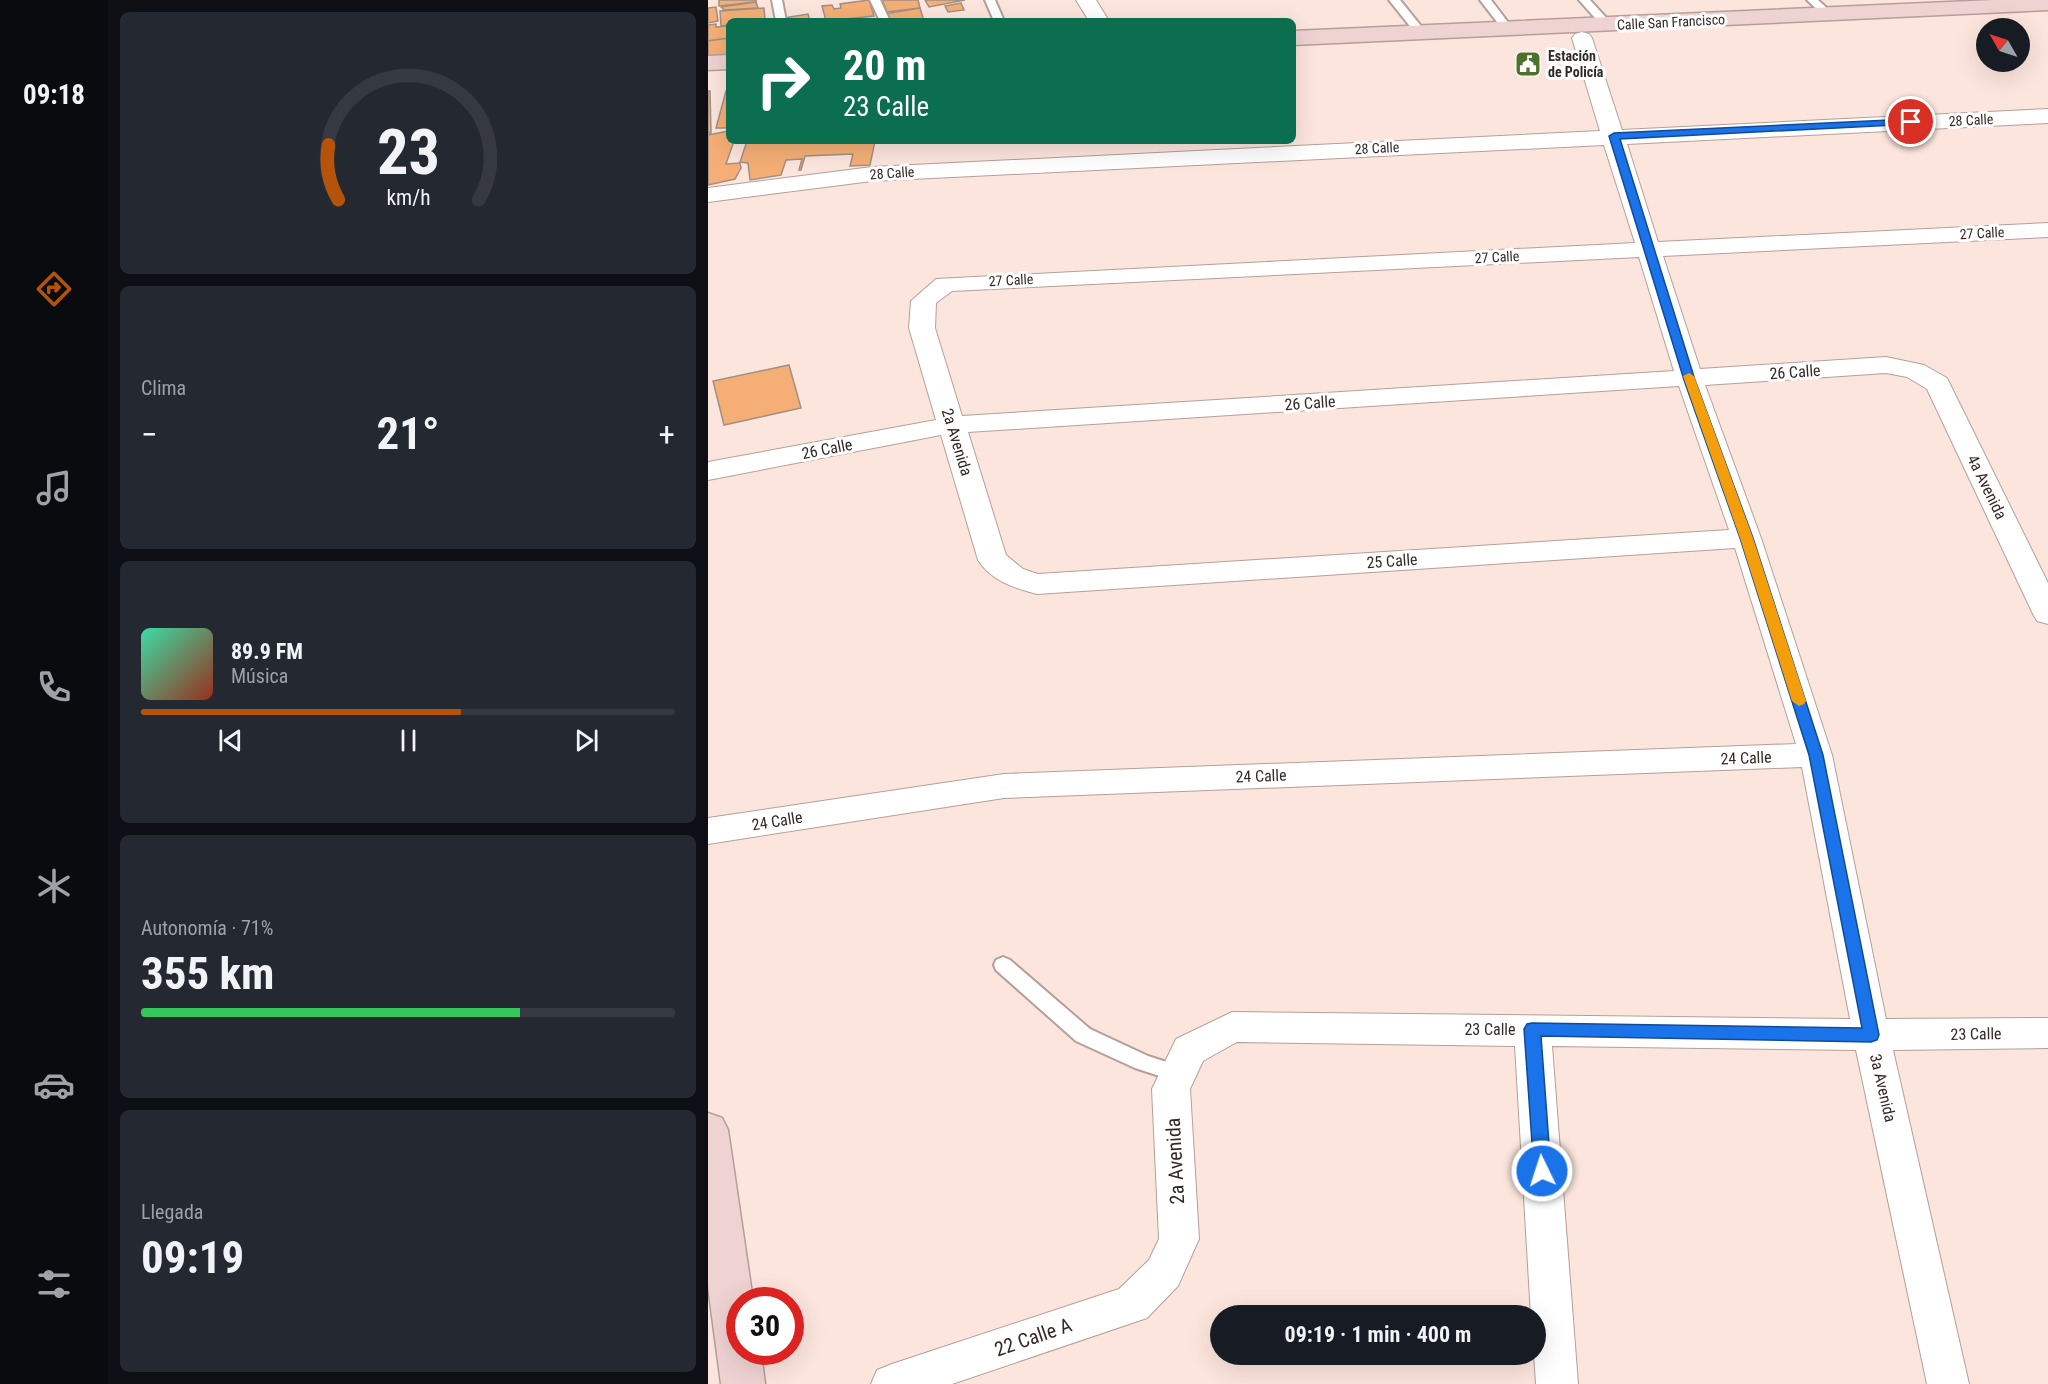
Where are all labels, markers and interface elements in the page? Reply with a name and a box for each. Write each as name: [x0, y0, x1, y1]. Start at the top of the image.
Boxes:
street label: Calle San Francisco: [1616, 11, 1726, 33]
north arrow: [1976, 18, 2030, 72]
map controls: [1976, 18, 2030, 72]
text: 20 m: [843, 41, 926, 90]
icon: right: [744, 42, 822, 120]
place label: Estación de Policía: [1548, 48, 1604, 80]
public building icon: Estación de Policía: [1513, 49, 1543, 79]
text: 09:18: [23, 79, 85, 111]
text: 23 Calle: [843, 91, 929, 123]
pin: [1885, 96, 1936, 147]
icon: arrive: [1894, 105, 1927, 138]
street label: 28 Calle: [1948, 111, 1994, 129]
text: 23: [376, 116, 440, 189]
street label: 28 Calle: [1354, 139, 1400, 157]
street label: 28 Calle: [869, 163, 915, 183]
text: km/h: [386, 186, 430, 211]
street label: 27 Calle: [1959, 224, 2005, 242]
street label: 27 Calle: [1474, 248, 1520, 266]
icon: directions: [33, 268, 75, 310]
street label: 27 Calle: [988, 271, 1034, 289]
street label: 26 Calle: [1769, 361, 1821, 383]
text: Clima: [141, 376, 186, 400]
street label: 26 Calle: [1284, 392, 1336, 414]
street label: 2a Avenida: [938, 406, 976, 478]
text: 21°: [377, 407, 440, 460]
text: −: [141, 415, 158, 454]
text: +: [659, 415, 675, 454]
street label: 26 Calle: [800, 435, 854, 463]
street label: 4a Avenida: [1963, 452, 2011, 522]
icon: music: [33, 467, 75, 509]
street label: 25 Calle: [1366, 550, 1418, 572]
text: 89.9 FM: [231, 639, 303, 664]
text: Música: [231, 664, 288, 688]
icon: phone: [33, 666, 75, 708]
icon: previous: [214, 724, 247, 757]
icon: pause: [392, 724, 425, 757]
icon: next: [570, 724, 603, 757]
street label: 24 Calle: [1720, 748, 1772, 768]
street label: 24 Calle: [1235, 766, 1287, 786]
street label: 24 Calle: [750, 808, 804, 834]
icon: climate: [33, 865, 75, 907]
text: Autonomía · 71%: [141, 916, 273, 940]
text: 355 km: [141, 947, 274, 1000]
street label: 23 Calle: [1464, 1020, 1516, 1039]
street label: 23 Calle: [1950, 1024, 2002, 1044]
street label: 3a Avenida: [1866, 1052, 1900, 1124]
icon: car: [33, 1064, 75, 1106]
street label: 2a Avenida: [1161, 1117, 1189, 1205]
position arrow: [1510, 1139, 1574, 1203]
text: Llegada: [141, 1200, 203, 1224]
text: 09:19: [141, 1231, 244, 1284]
icon: filters: [33, 1263, 75, 1305]
speed limit sign: 30: [726, 1287, 804, 1365]
street label: 22 Calle A: [991, 1312, 1075, 1361]
text: 09:19 · 1 min · 400 m: [1285, 1322, 1471, 1347]

